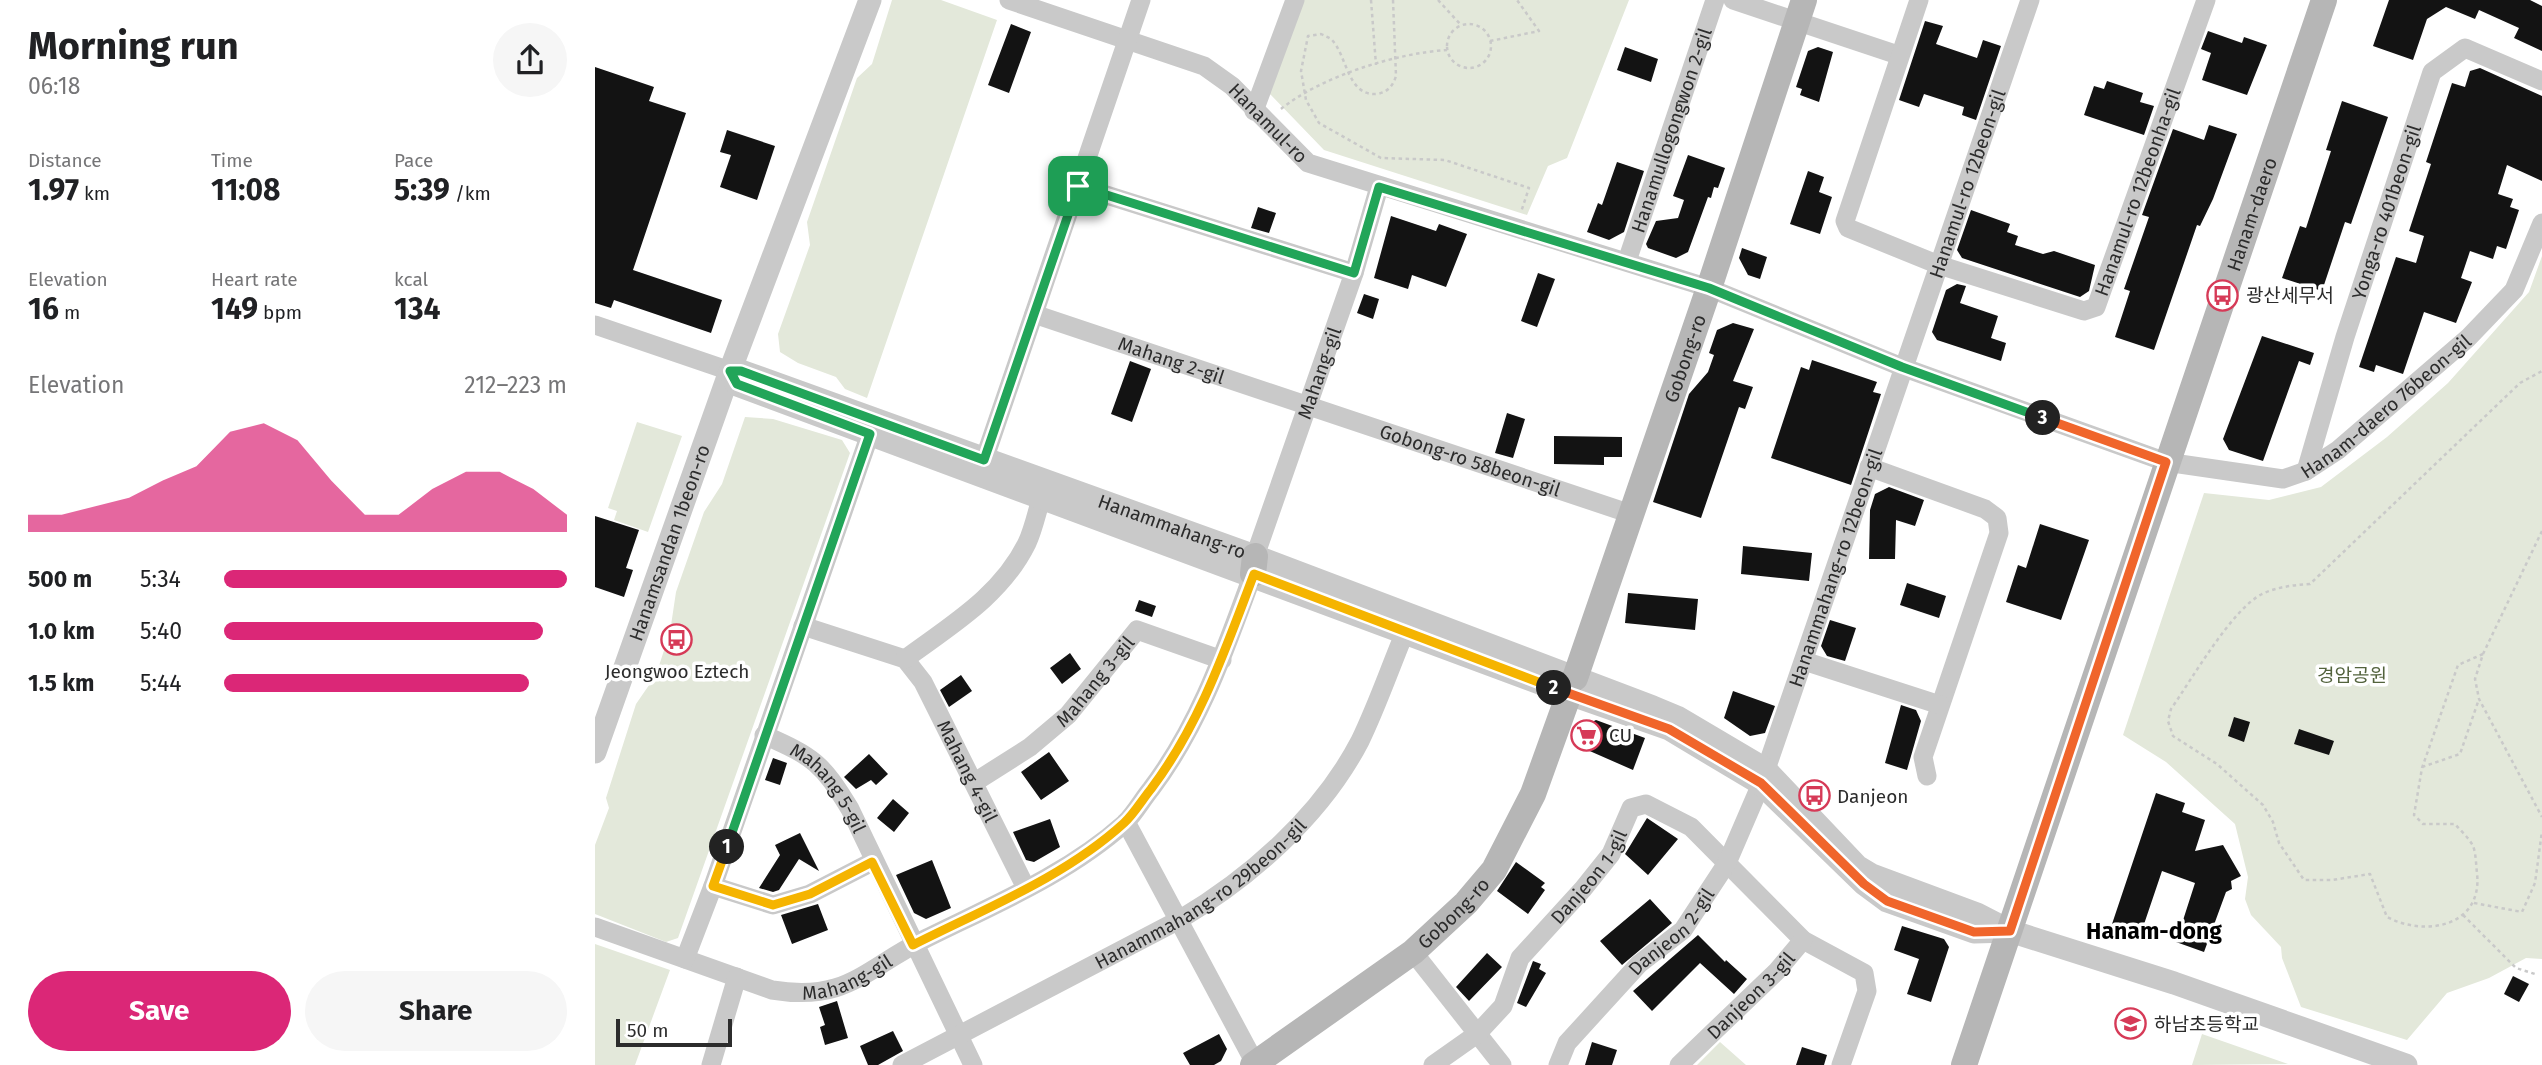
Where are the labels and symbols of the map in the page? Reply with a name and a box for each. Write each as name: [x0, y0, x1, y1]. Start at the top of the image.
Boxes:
street label: Hanamullogongwon 2-gil: [1626, 24, 1716, 236]
street label: Hanamul-ro: [1224, 78, 1313, 168]
street label: Hanamul-ro 12beonha-gil: [2089, 84, 2185, 299]
street label: Hanamul-ro 12beon-gil: [1924, 86, 2010, 281]
street label: Yonga-ro 401beon-gil: [2347, 121, 2426, 303]
street label: Hanam-daero: [2222, 154, 2281, 274]
pin: [1048, 156, 1108, 216]
bus stop icon: 광산세무서: [2206, 278, 2240, 312]
place label: 광산세무서: [2246, 284, 2333, 307]
street label: Gobong-ro: [1659, 311, 1711, 406]
street label: Mahang-gil: [1292, 323, 1346, 422]
street label: Hanam-daero 76beon-gil: [2296, 329, 2476, 483]
street label: Mahang 2-gil: [1115, 332, 1228, 389]
pin: 3: [2025, 400, 2061, 436]
street label: Gobong-ro 58beon-gil: [1377, 419, 1564, 501]
street label: Hanamsandan 1beon-ro: [624, 441, 715, 644]
street label: Hanammahang-ro 12beon-gil: [1784, 445, 1887, 690]
street label: Hanammahang-ro: [1095, 489, 1249, 563]
bus stop icon: Jeongwoo Eztech: [660, 623, 694, 657]
street label: Mahang 3-gil: [1051, 631, 1139, 732]
place label: Jeongwoo Eztech: [605, 660, 749, 683]
park label: 경암공원: [2317, 664, 2387, 687]
pin: 2: [1537, 670, 1571, 706]
street label: Mahang 4-gil: [932, 716, 1003, 826]
supermarket icon: CU: [1569, 718, 1603, 752]
place label: CU: [1609, 724, 1632, 747]
street label: Mahang 5-gil: [786, 738, 871, 837]
bus stop icon: Danjeon: [1797, 779, 1831, 813]
place label: Danjeon: [1837, 785, 1908, 808]
street label: Hanammahang-ro 29beon-gil: [1091, 813, 1311, 974]
street label: Danjeon 1-gil: [1546, 826, 1632, 929]
pin: 1: [709, 830, 745, 864]
street label: Gobong-ro: [1413, 873, 1494, 954]
street label: Danjeon 2-gil: [1623, 883, 1719, 980]
district label: Hanam-dong: [2086, 917, 2222, 945]
street label: Danjeon 3-gil: [1702, 947, 1800, 1044]
street label: Mahang-gil: [801, 949, 896, 1004]
school or university icon: 하남초등학교: [2114, 1007, 2148, 1041]
place label: 하남초등학교: [2154, 1013, 2259, 1036]
scale bar: [616, 1016, 731, 1048]

